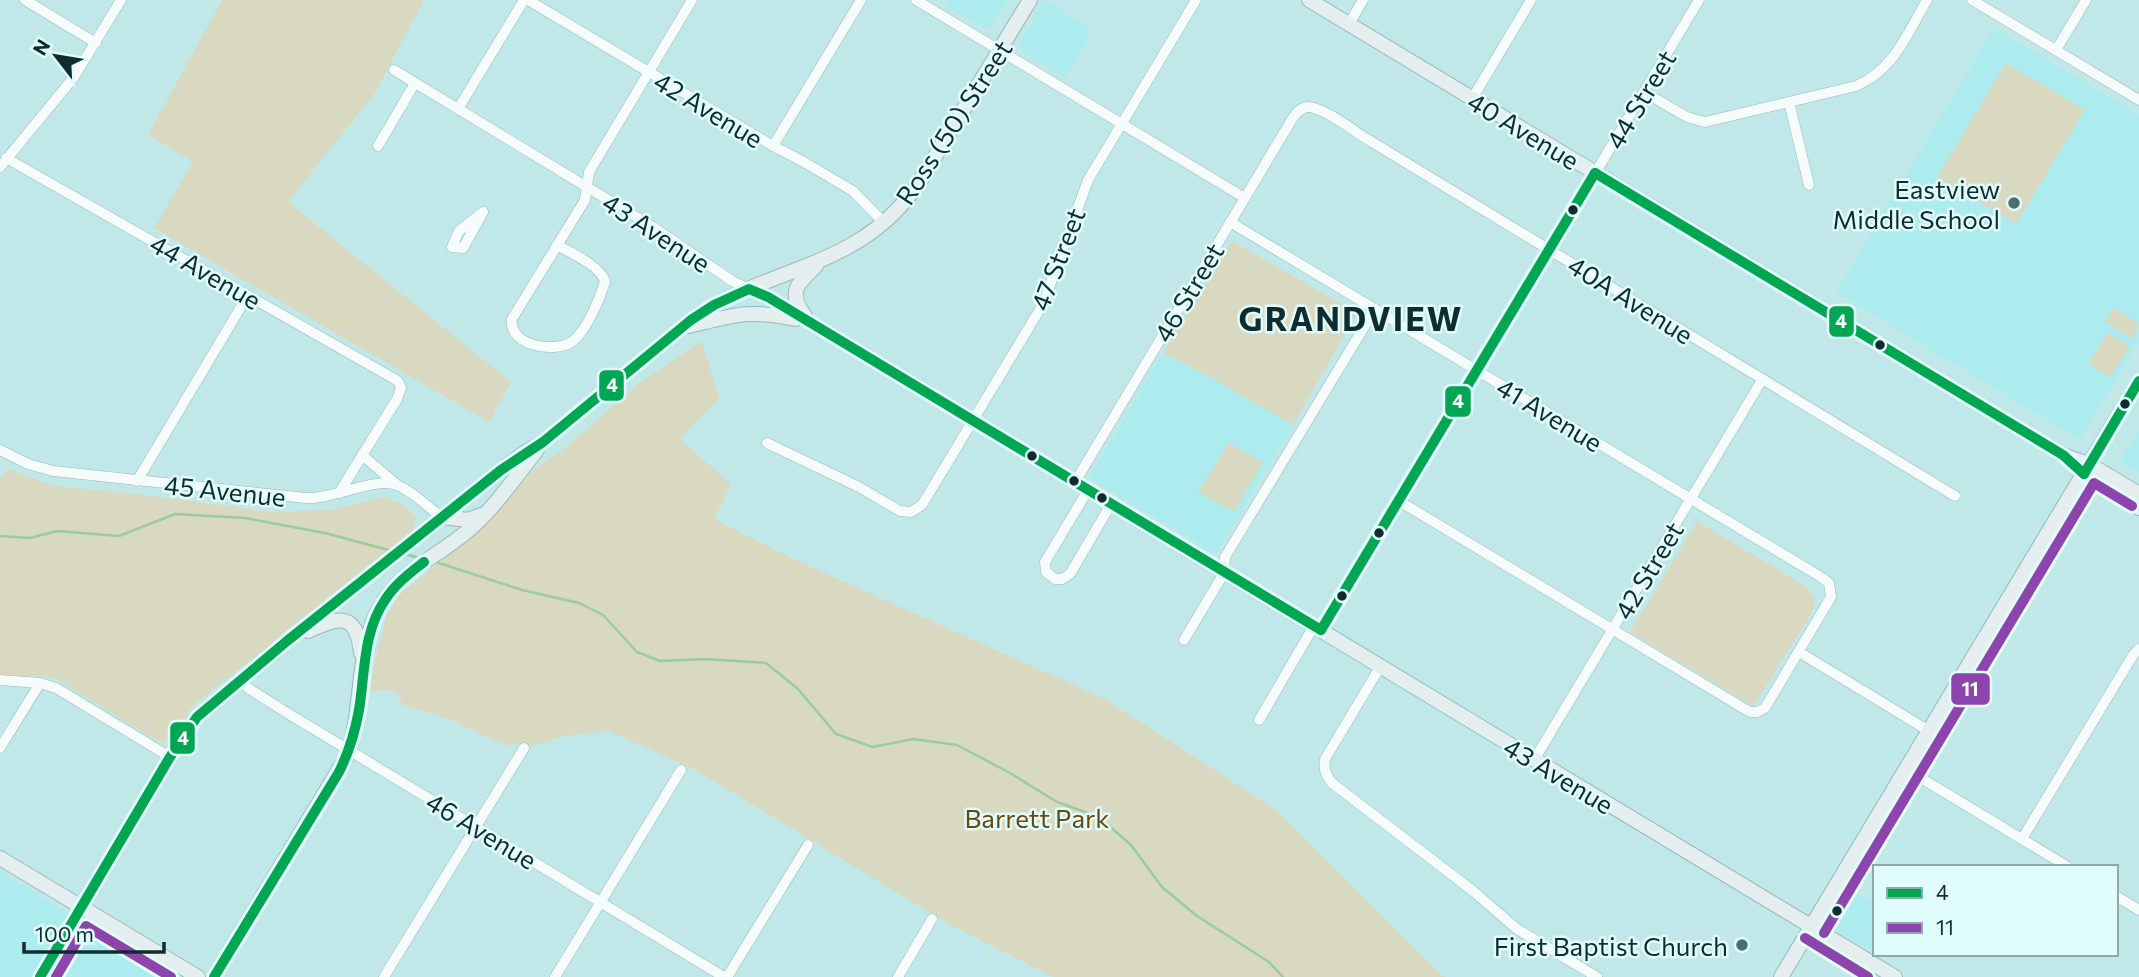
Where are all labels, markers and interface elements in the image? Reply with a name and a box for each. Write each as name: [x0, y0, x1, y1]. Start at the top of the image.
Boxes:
north arrow: [21, 21, 91, 91]
street label: Ross (50) Street: [888, 34, 1018, 210]
text: N: [27, 35, 55, 59]
street label: 44 Street: [1598, 44, 1682, 154]
street label: 42 Avenue: [649, 64, 769, 154]
street label: 40 Avenue: [1463, 85, 1585, 175]
place label: Eastview Middle School: [1832, 173, 2000, 234]
street label: 43 Avenue: [597, 186, 717, 278]
marker: Eastview Middle School: [2006, 195, 2022, 211]
street label: 47 Street: [1023, 203, 1091, 315]
unlabelled marker: [1566, 203, 1580, 217]
street label: 44 Avenue: [145, 227, 267, 315]
street label: 46 Street: [1146, 237, 1230, 347]
street label: 40A Avenue: [1563, 248, 1699, 350]
district label: GRANDVIEW: [1239, 297, 1463, 338]
line badge: 4: [1828, 305, 1855, 338]
text: 4: [1835, 309, 1847, 332]
unlabelled marker: [1873, 338, 1887, 352]
line badge: 4: [598, 369, 625, 402]
street label: 41 Avenue: [1492, 370, 1608, 458]
text: 4: [606, 373, 618, 396]
line badge: 4: [1444, 385, 1472, 418]
text: 4: [1452, 389, 1464, 412]
unlabelled marker: [2118, 397, 2132, 411]
unlabelled marker: [1025, 449, 1039, 463]
street label: 45 Avenue: [163, 468, 287, 512]
unlabelled marker: [1067, 474, 1081, 488]
unlabelled marker: [1095, 491, 1109, 505]
street label: 42 Street: [1607, 516, 1689, 624]
unlabelled marker: [1372, 526, 1386, 540]
unlabelled marker: [1335, 589, 1349, 603]
line badge: 11: [1950, 672, 1991, 706]
text: 11: [1961, 677, 1979, 700]
line badge: 4: [169, 721, 196, 755]
text: 4: [177, 726, 189, 749]
street label: 43 Avenue: [1499, 730, 1619, 820]
street label: 46 Avenue: [421, 785, 543, 875]
park label: Barrett Park: [965, 802, 1109, 833]
legend: [1873, 865, 2118, 956]
text: 4: [1936, 879, 1949, 904]
unlabelled marker: [1830, 904, 1844, 918]
scale bar: [24, 911, 164, 955]
text: 11: [1936, 914, 1954, 939]
text: 100 m: [35, 921, 94, 946]
place label: First Baptist Church: [1494, 930, 1728, 961]
marker: First Baptist Church: [1734, 937, 1750, 953]

